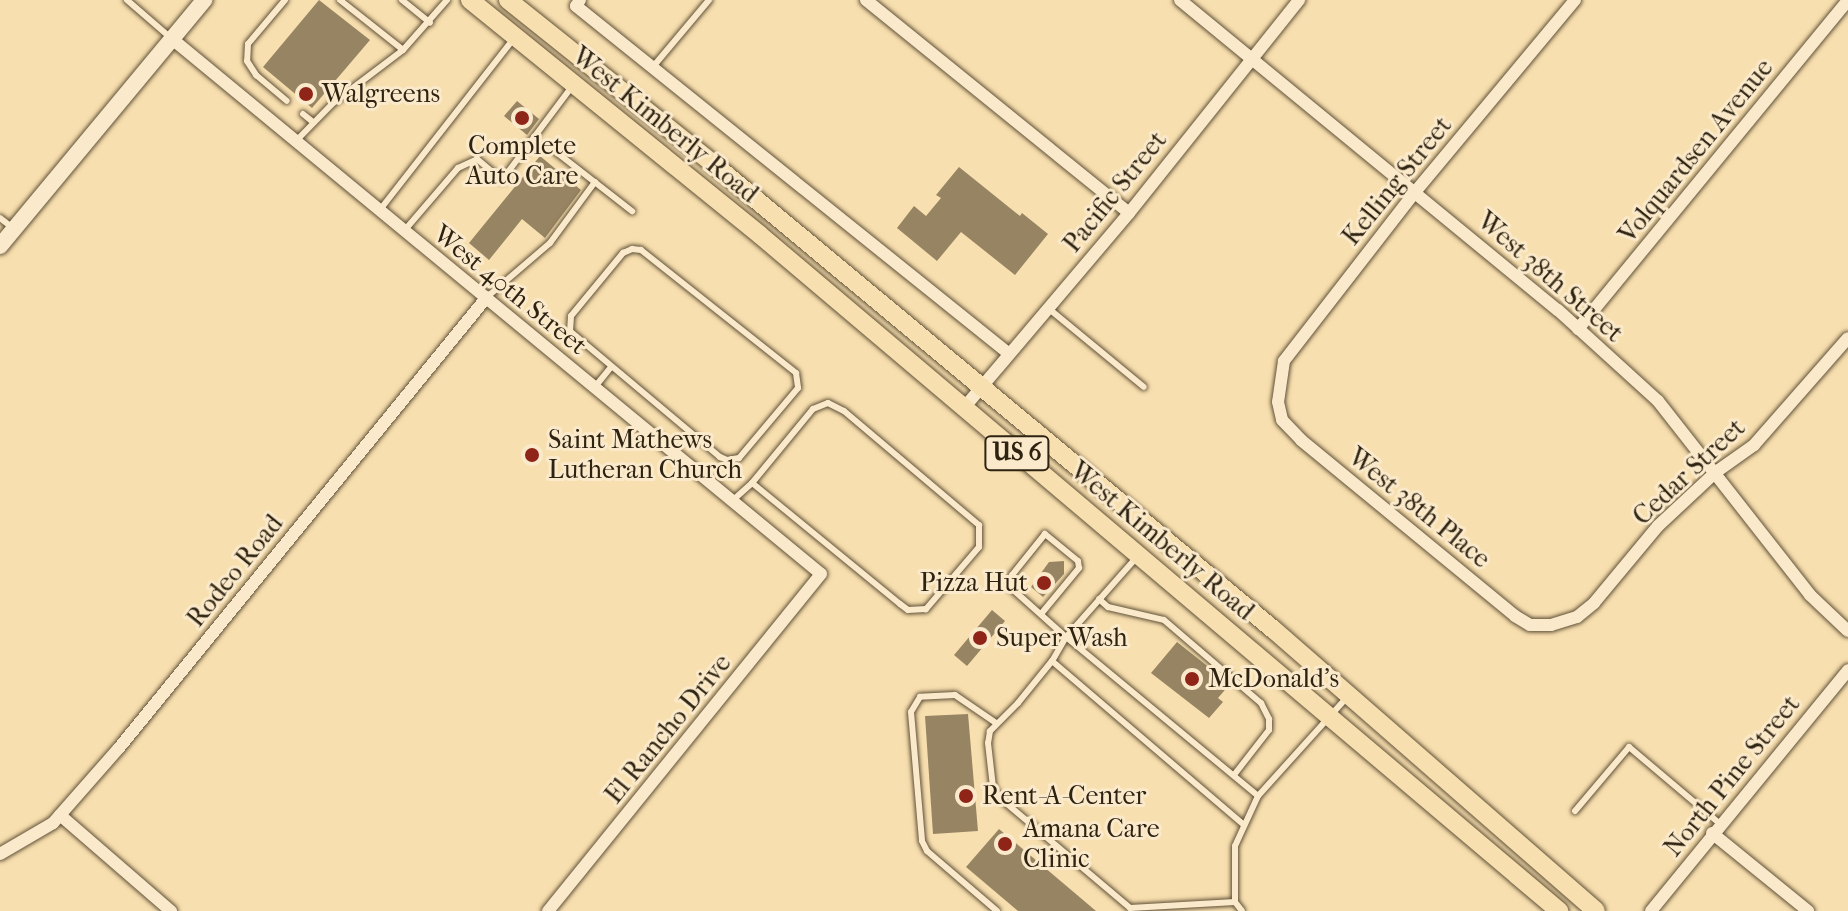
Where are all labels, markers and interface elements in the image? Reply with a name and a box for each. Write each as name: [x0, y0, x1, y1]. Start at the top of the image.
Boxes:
street label: West Kimberly Road: [566, 40, 764, 210]
street label: Volquardsen Avenue: [1612, 53, 1780, 249]
place label: Walgreens: [322, 78, 440, 110]
marker: Walgreens: [297, 85, 315, 103]
marker: Complete Auto Care: [513, 109, 531, 127]
street label: Kelling Street: [1336, 110, 1458, 252]
street label: Pacific Street: [1057, 125, 1173, 259]
place label: Complete Auto Care: [466, 130, 578, 192]
street label: West 38th Street: [1471, 205, 1629, 349]
street label: West 40th Street: [427, 218, 593, 362]
street label: Cedar Street: [1627, 412, 1751, 532]
place label: Saint Mathews Lutheran Church: [548, 424, 742, 486]
road number: US 6: [983, 433, 1051, 473]
street label: West 38th Place: [1342, 441, 1496, 575]
marker: Saint Mathews Lutheran Church: [523, 446, 541, 464]
street label: West Kimberly Road: [1064, 455, 1260, 627]
street label: Rodeo Road: [180, 509, 290, 633]
place label: Pizza Hut: [920, 567, 1028, 599]
marker: Pizza Hut: [1035, 574, 1053, 592]
place label: Super Wash: [996, 622, 1127, 654]
marker: Super Wash: [971, 629, 989, 647]
street label: El Rancho Drive: [598, 648, 738, 810]
place label: McDonald's: [1208, 663, 1339, 695]
marker: McDonald's: [1183, 670, 1201, 688]
street label: North Pine Street: [1657, 689, 1807, 863]
place label: Rent-A-Center: [982, 780, 1146, 812]
marker: Rent-A-Center: [957, 787, 975, 805]
place label: Amana Care Clinic: [1023, 813, 1159, 874]
marker: Amana Care Clinic: [994, 833, 1016, 855]

